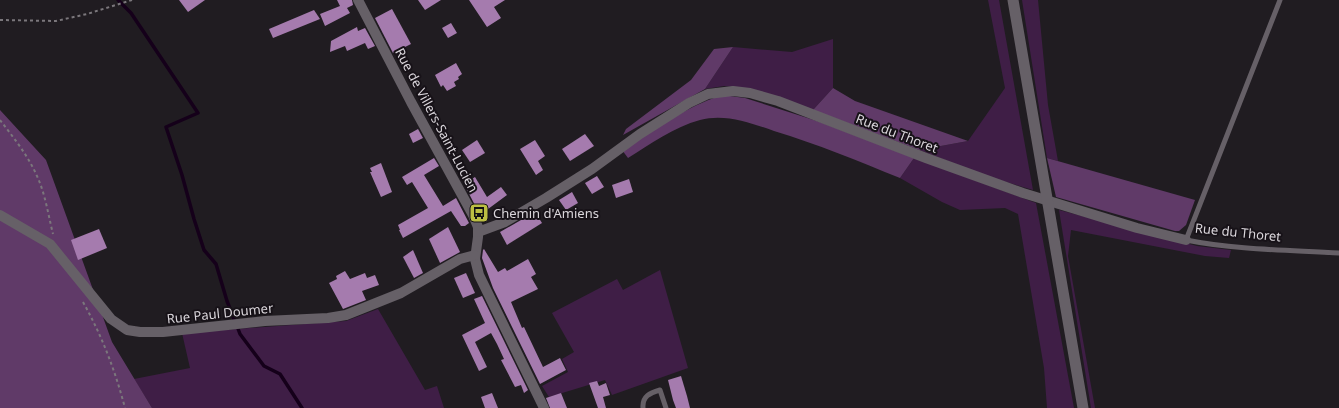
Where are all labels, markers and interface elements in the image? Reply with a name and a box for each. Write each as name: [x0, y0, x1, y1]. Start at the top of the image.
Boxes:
street label: Rue de Villers-Saint-Lucien: [391, 45, 483, 195]
street label: Rue du Thoret: [853, 109, 941, 157]
bus stop icon: Chemin d'Amiens: [468, 202, 490, 224]
place label: Chemin d'Amiens: [493, 204, 599, 222]
street label: Rue du Thoret: [1194, 219, 1282, 246]
street label: Rue Paul Doumer: [166, 298, 275, 328]

